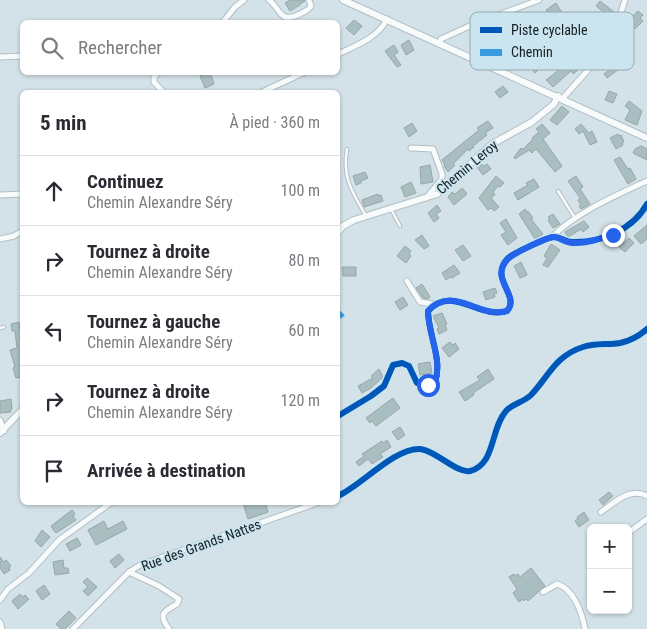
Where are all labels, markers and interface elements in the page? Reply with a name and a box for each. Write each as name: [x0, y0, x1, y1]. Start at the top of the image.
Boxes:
legend: [470, 12, 634, 70]
search box: [20, 20, 340, 75]
text: Piste cyclable: [511, 22, 588, 38]
icon: search: [38, 34, 66, 62]
text: Rechercher: [78, 36, 162, 59]
text: Chemin: [511, 44, 553, 60]
text: 5 min: [40, 111, 87, 135]
text: À pied · 360 m: [229, 113, 320, 132]
street label: Chemin Leroy: [433, 137, 501, 197]
text: Continuez: [87, 170, 164, 193]
icon: ahead: [40, 177, 68, 205]
text: 100 m: [281, 181, 320, 200]
text: Chemin Alexandre Séry: [87, 193, 233, 212]
route end: [602, 224, 625, 247]
text: Tournez à droite: [87, 240, 210, 263]
icon: right: [40, 247, 68, 275]
text: 80 m: [288, 251, 320, 270]
text: Chemin Alexandre Séry: [87, 263, 233, 282]
text: Tournez à gauche: [87, 310, 220, 333]
icon: left: [40, 317, 68, 345]
text: 60 m: [288, 321, 320, 340]
text: Chemin Alexandre Séry: [87, 333, 233, 352]
route start: [417, 374, 440, 397]
text: Tournez à droite: [87, 380, 210, 403]
icon: right: [40, 387, 68, 415]
text: 120 m: [281, 391, 320, 410]
text: Chemin Alexandre Séry: [87, 403, 233, 422]
icon: arrive: [40, 457, 68, 485]
text: Arrivée à destination: [87, 459, 246, 482]
street label: Rue des Grands Nattes: [139, 516, 263, 574]
map controls: [587, 524, 632, 614]
button: +: [587, 524, 632, 569]
button: −: [587, 569, 632, 614]

